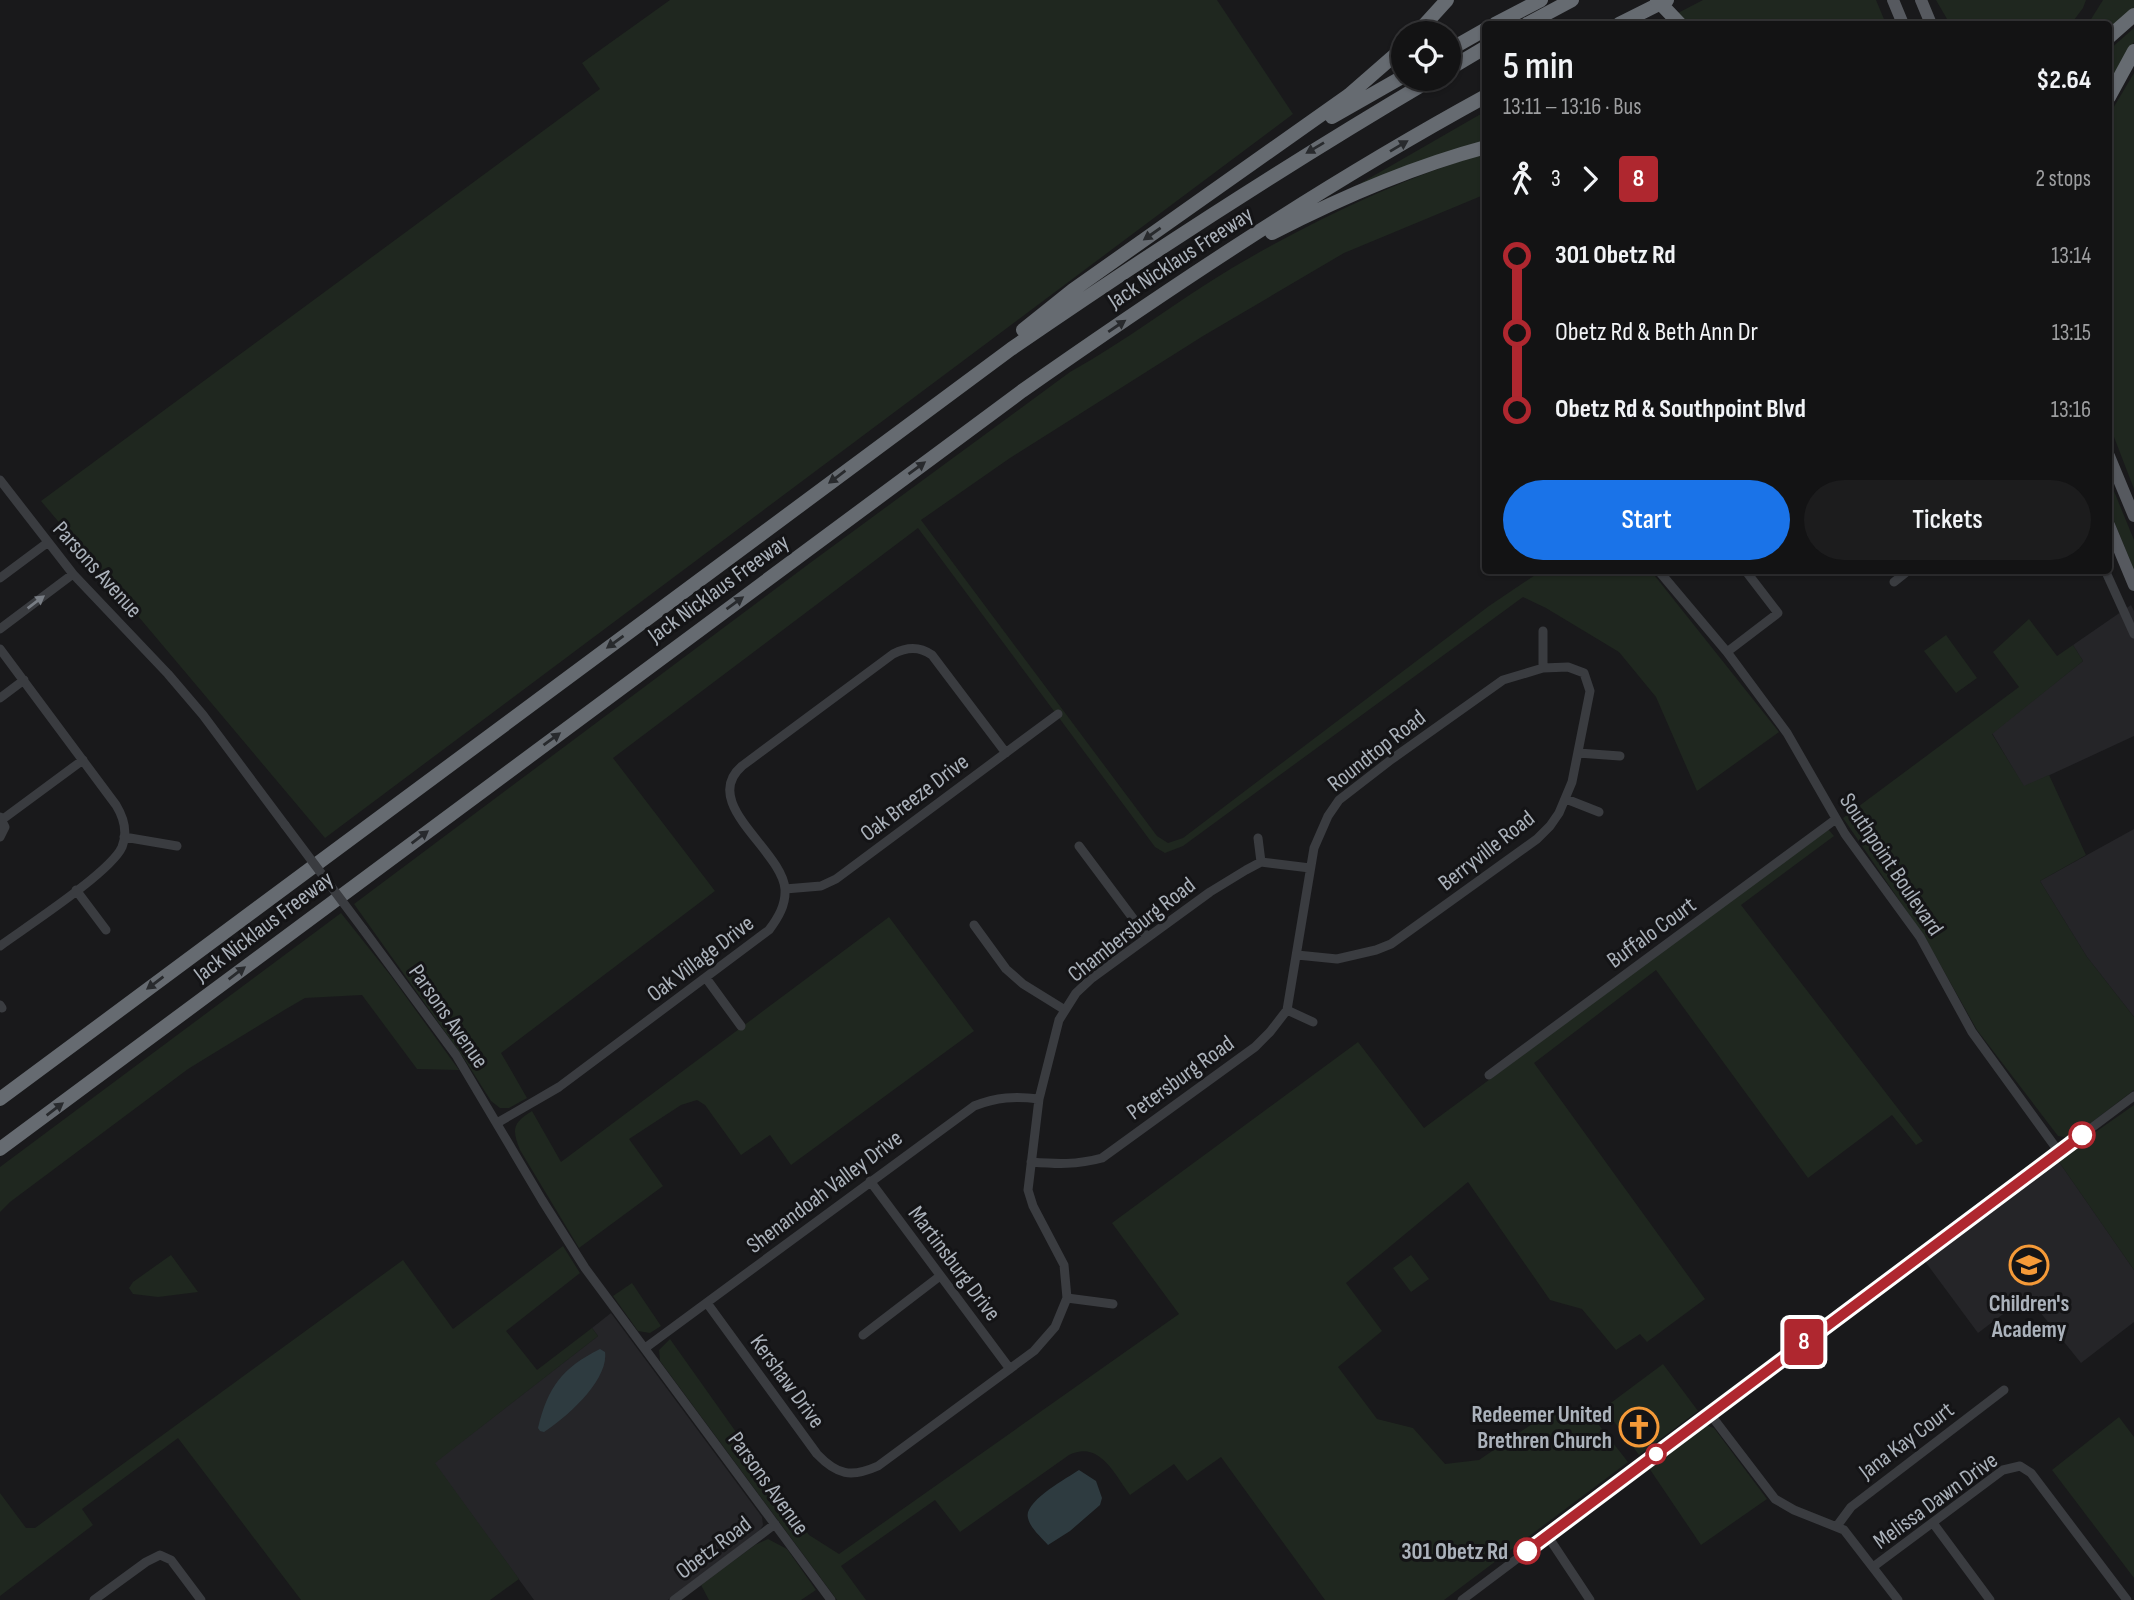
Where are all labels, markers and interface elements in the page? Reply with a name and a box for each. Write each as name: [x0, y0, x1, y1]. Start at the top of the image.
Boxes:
map controls: [1391, 21, 1461, 91]
button: locate: [1391, 21, 1461, 91]
text: 5 min: [1503, 44, 1574, 89]
text: $2.64: [2036, 65, 2091, 96]
text: 13:11 – 13:16 · Bus: [1503, 93, 1641, 121]
one-way arrow: [1390, 139, 1409, 152]
one-way arrow: [1305, 142, 1324, 155]
icon: walk: [1503, 160, 1541, 198]
icon: forward: [1571, 160, 1609, 198]
text: 8: [1633, 164, 1644, 193]
text: 3: [1551, 165, 1561, 193]
text: 2 stops: [2035, 165, 2091, 193]
street label: Jack Nicklaus Freeway: [1102, 200, 1258, 316]
one-way arrow: [1143, 227, 1161, 241]
text: 301 Obetz Rd: [1555, 240, 1676, 271]
text: 13:14: [2051, 242, 2091, 270]
text: Obetz Rd & Beth Ann Dr: [1555, 317, 1758, 348]
text: 13:15: [2052, 319, 2091, 347]
one-way arrow: [1107, 320, 1126, 333]
text: Obetz Rd & Southpoint Blvd: [1555, 394, 1806, 425]
text: 13:16: [2051, 396, 2091, 424]
one-way arrow: [908, 461, 926, 475]
one-way arrow: [828, 469, 846, 484]
button: Start: [1503, 480, 1790, 560]
button: Tickets: [1804, 480, 2091, 560]
street label: Parsons Avenue: [47, 516, 148, 624]
street label: Jack Nicklaus Freeway: [642, 528, 795, 650]
one-way arrow: [27, 594, 45, 609]
one-way arrow: [726, 597, 744, 611]
one-way arrow: [606, 635, 624, 649]
street label: Roundtop Road: [1322, 704, 1431, 798]
one-way arrow: [543, 732, 561, 746]
street label: Oak Breeze Drive: [855, 748, 974, 848]
street label: Southpoint Boulevard: [1833, 788, 1949, 941]
street label: Berryville Road: [1433, 804, 1540, 897]
one-way arrow: [410, 829, 428, 844]
street label: Jack Nicklaus Freeway: [188, 865, 339, 989]
street label: Chambersburg Road: [1062, 871, 1201, 988]
street label: Buffalo Court: [1602, 891, 1702, 974]
street label: Oak Village Drive: [642, 910, 760, 1008]
street label: Parsons Avenue: [402, 959, 494, 1074]
one-way arrow: [228, 966, 246, 980]
one-way arrow: [146, 976, 164, 990]
street label: Petersburg Road: [1121, 1030, 1240, 1126]
one-way arrow: [46, 1102, 64, 1116]
unlabelled marker: [2069, 1122, 2095, 1148]
street label: Shenandoah Valley Drive: [741, 1124, 908, 1259]
street label: Martinsburg Drive: [902, 1201, 1007, 1327]
school or university icon: Children's Academy: [2008, 1244, 2050, 1286]
place label: Children's Academy: [1989, 1290, 2070, 1344]
line badge: 8: [1781, 1319, 1827, 1365]
text: 8: [1798, 1327, 1810, 1356]
street label: Kershaw Drive: [744, 1329, 831, 1434]
street label: Jana Kay Court: [1853, 1396, 1960, 1486]
place label: Redeemer United Brethren Church: [1471, 1401, 1612, 1455]
church icon: Redeemer United Brethren Church: [1618, 1406, 1660, 1448]
street label: Parsons Avenue: [722, 1427, 815, 1540]
unlabelled marker: [1646, 1444, 1666, 1464]
street label: Melissa Dawn Drive: [1868, 1446, 2003, 1555]
street label: Obetz Road: [670, 1510, 757, 1585]
place label: 301 Obetz Rd: [1401, 1538, 1508, 1566]
marker: 301 Obetz Rd: [1514, 1538, 1540, 1564]

